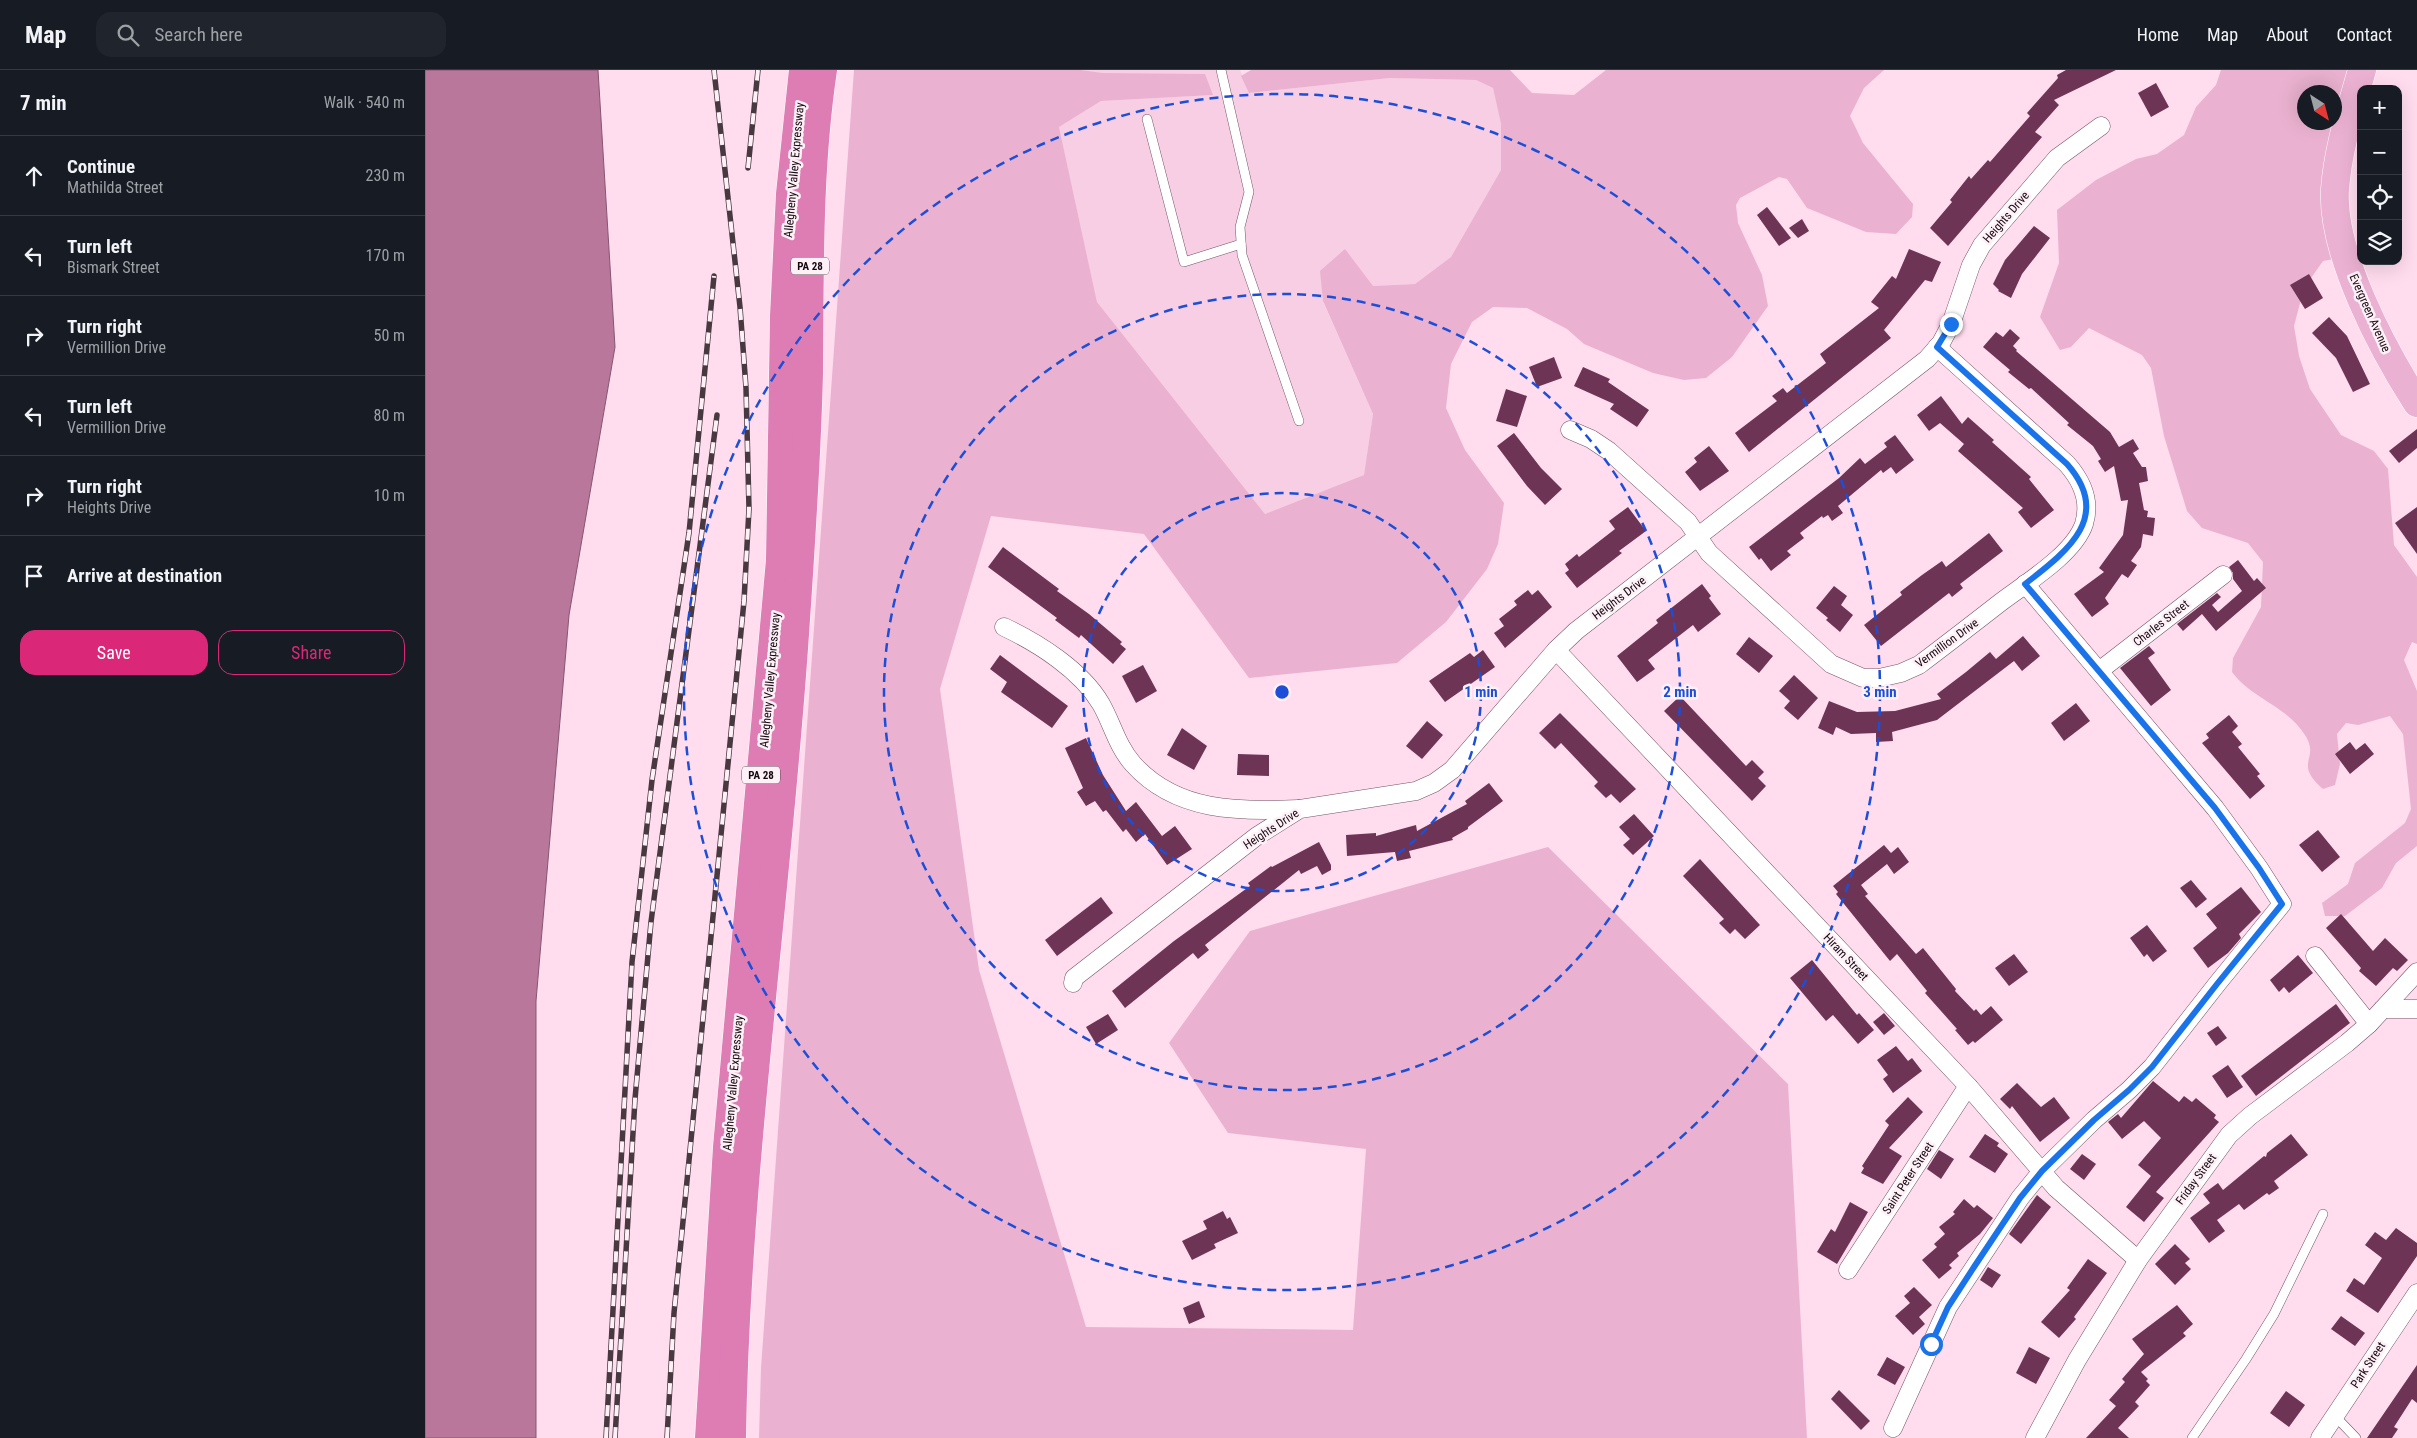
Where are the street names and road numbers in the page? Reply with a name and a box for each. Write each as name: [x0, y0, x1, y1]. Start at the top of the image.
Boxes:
street label: Allegheny Valley Expressway: [781, 102, 807, 238]
street label: Heights Drive: [1980, 188, 2032, 245]
road number: PA 28: [791, 258, 829, 275]
street label: Evergreen Avenue: [2347, 272, 2394, 354]
street label: Heights Drive: [1590, 573, 1649, 623]
street label: Charles Street: [2130, 597, 2192, 649]
street label: Allegheny Valley Expressway: [757, 612, 783, 748]
street label: Vermillion Drive: [1913, 615, 1981, 671]
road number: PA 28: [742, 766, 780, 784]
street label: Heights Drive: [1241, 806, 1302, 852]
street label: Hiram Street: [1821, 931, 1872, 984]
street label: Allegheny Valley Expressway: [720, 1015, 746, 1151]
street label: Saint Peter Street: [1880, 1139, 1937, 1217]
street label: Friday Street: [2173, 1150, 2219, 1207]
street label: Park Street: [2348, 1339, 2388, 1391]

